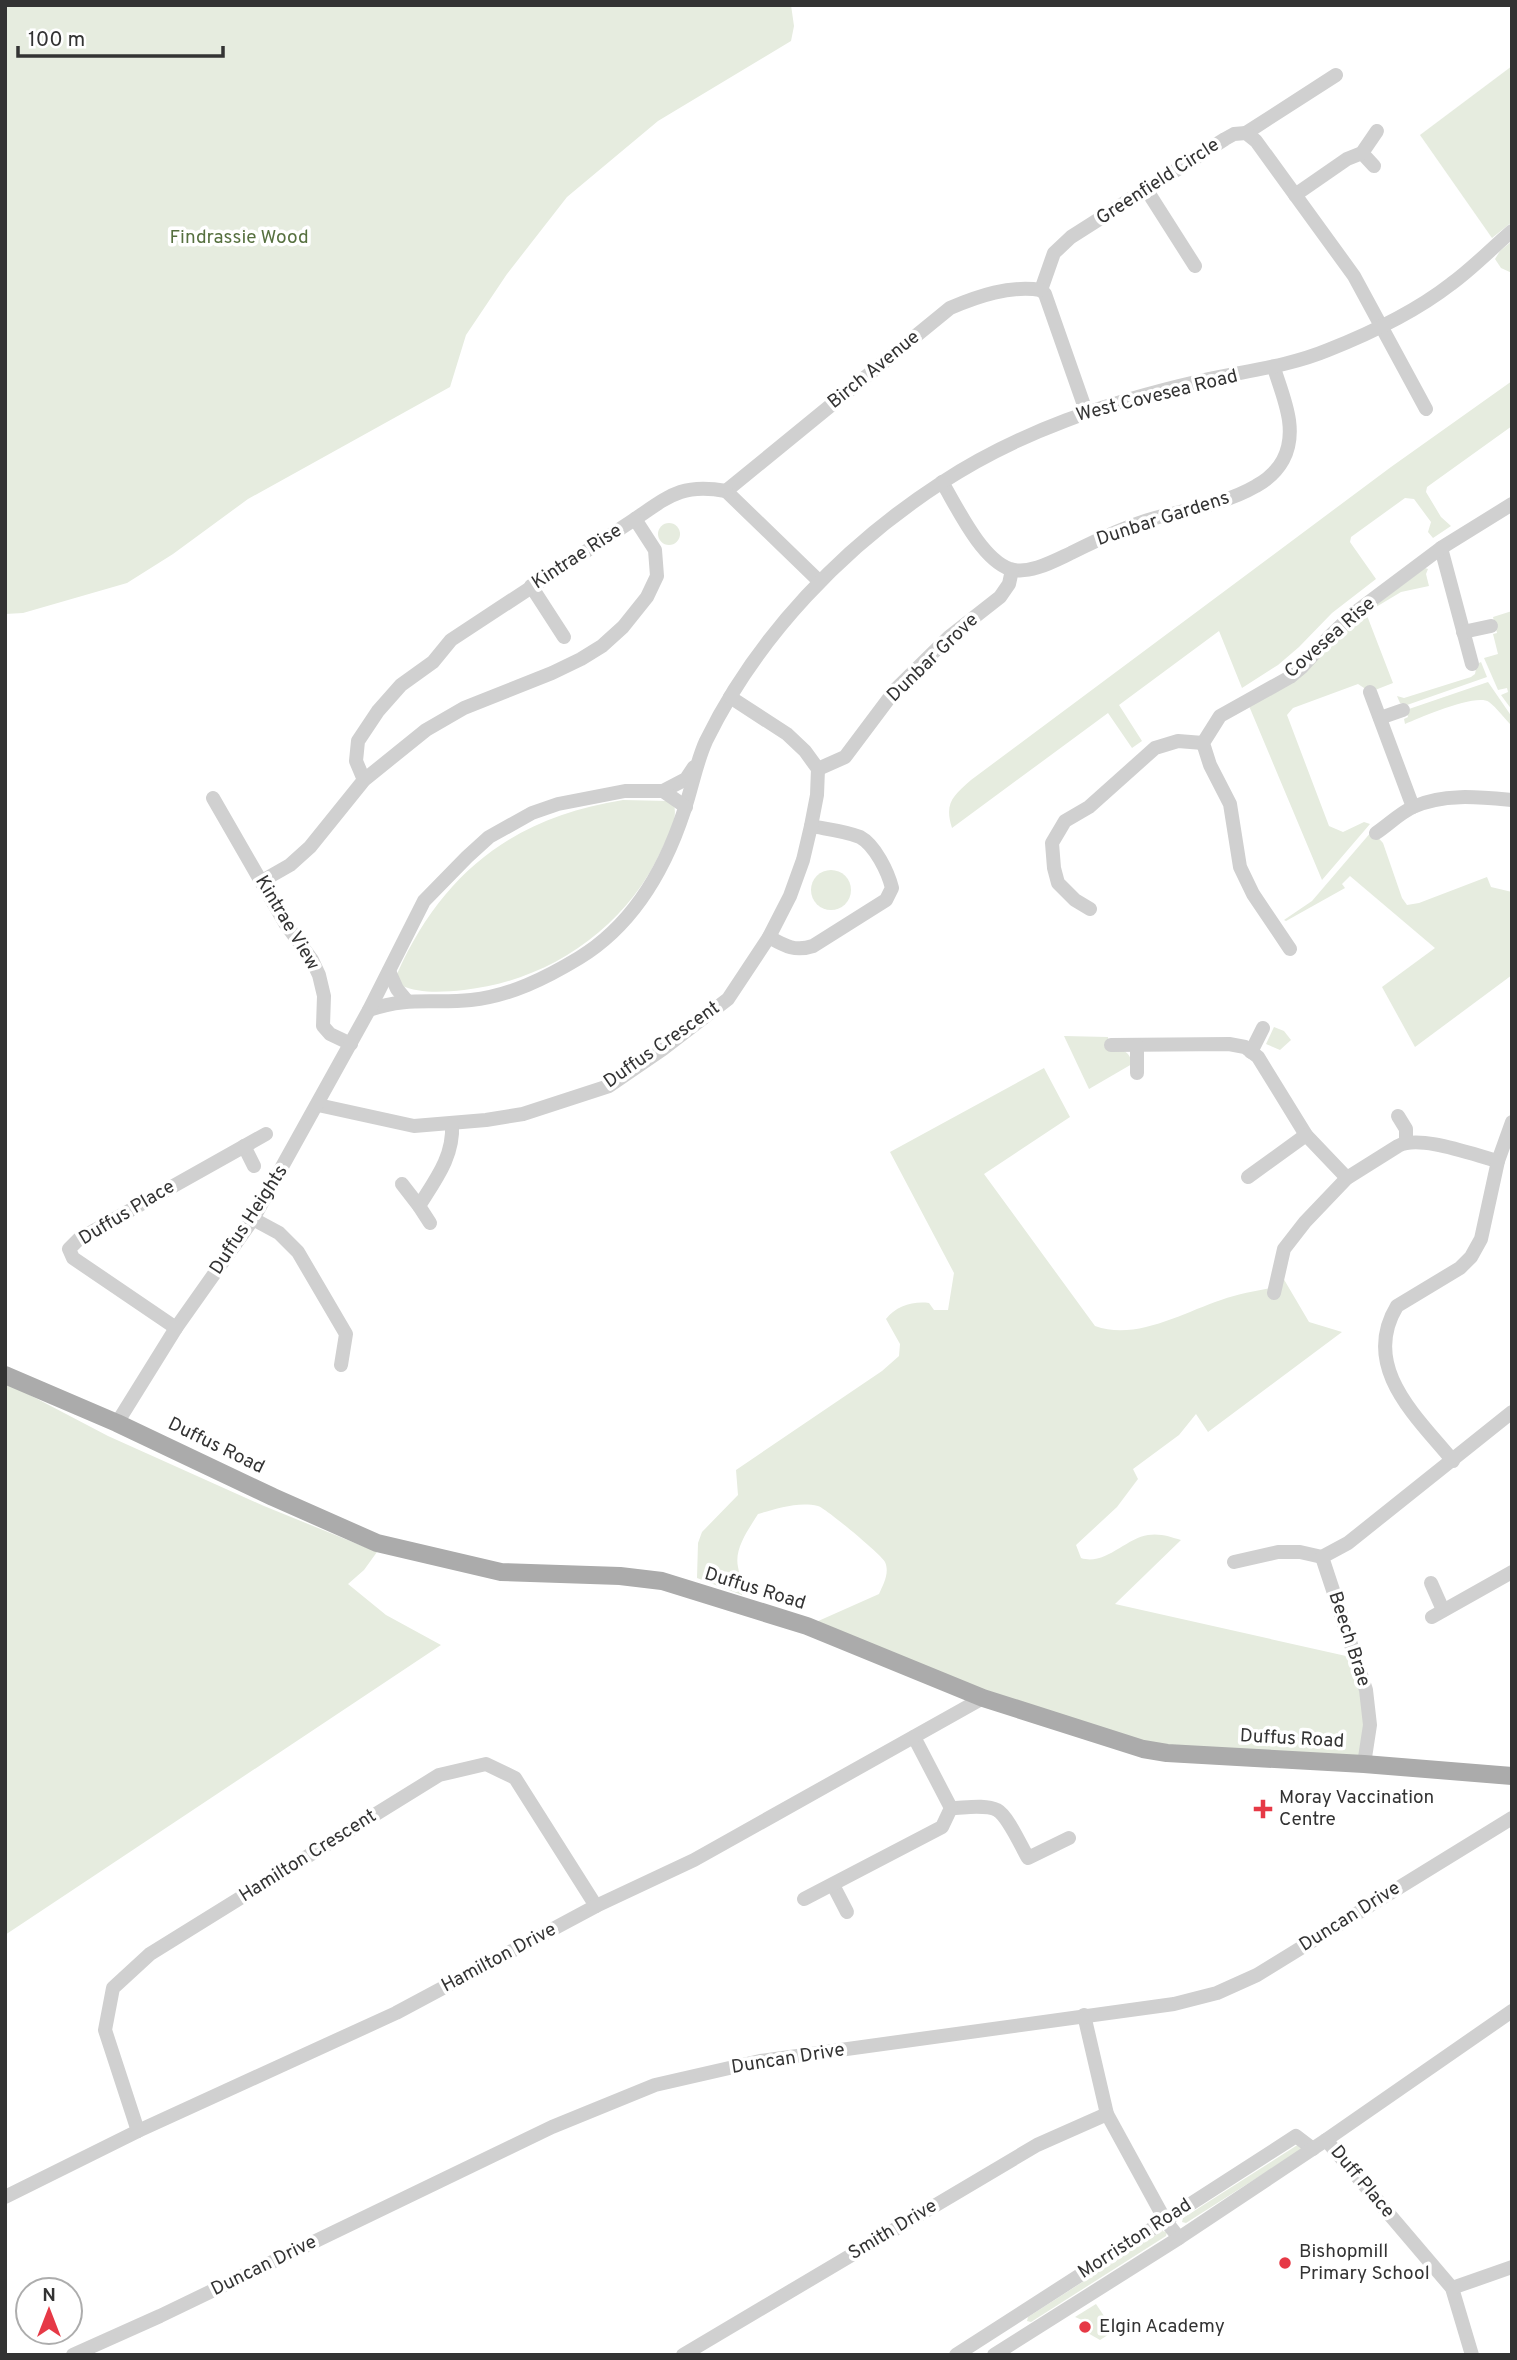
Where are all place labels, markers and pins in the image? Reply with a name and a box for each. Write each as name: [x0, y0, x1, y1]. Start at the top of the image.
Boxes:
place label: Moray Vaccination Centre: [1279, 1786, 1434, 1832]
marker: Moray Vaccination Centre: [1253, 1799, 1273, 1819]
place label: Bishopmill Primary School: [1299, 2240, 1430, 2286]
marker: Bishopmill Primary School: [1277, 2255, 1293, 2271]
place label: Elgin Academy: [1099, 2315, 1225, 2339]
marker: Elgin Academy: [1077, 2319, 1093, 2335]

